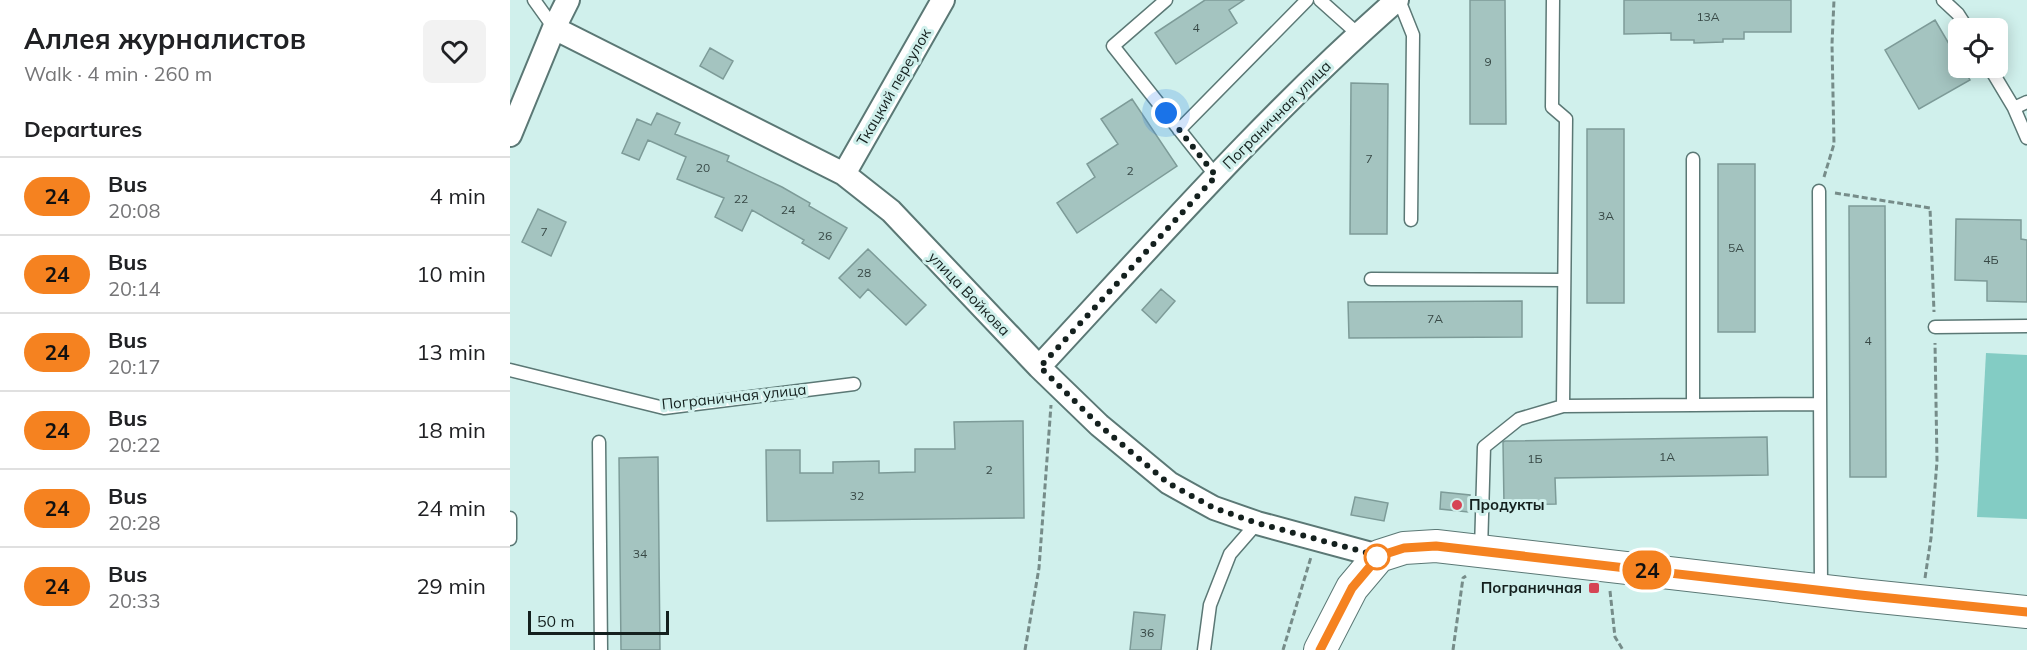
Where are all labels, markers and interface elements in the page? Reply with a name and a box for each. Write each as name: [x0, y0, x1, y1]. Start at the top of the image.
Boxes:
house number: 13А: [1696, 9, 1720, 24]
map controls: [1948, 18, 2008, 78]
button: locate: [1948, 18, 2008, 78]
button: heart: [423, 20, 486, 83]
house number: 4: [1192, 20, 1200, 35]
text: Аллея журналистов: [24, 21, 306, 56]
street label: Ткацкий переулок: [852, 24, 935, 149]
house number: 9: [1484, 54, 1492, 69]
street label: Пограничная улица: [1218, 56, 1335, 173]
text: Walk · 4 min · 260 m: [24, 61, 212, 86]
your location: [1151, 98, 1181, 128]
text: Departures: [24, 115, 142, 143]
house number: 7: [1365, 151, 1373, 166]
house number: 20: [696, 160, 710, 175]
house number: 2: [1126, 163, 1134, 178]
text: Bus: [108, 170, 147, 198]
text: 4 min: [430, 182, 486, 210]
text: 24: [44, 183, 70, 209]
house number: 22: [734, 191, 748, 206]
text: 20:08: [108, 198, 161, 223]
house number: 24: [781, 202, 795, 217]
house number: 3А: [1598, 208, 1614, 223]
house number: 7: [540, 224, 548, 239]
house number: 26: [818, 228, 832, 243]
house number: 5А: [1728, 240, 1744, 255]
text: Bus: [108, 248, 147, 276]
street label: улица Войкова: [924, 248, 1014, 340]
house number: 4Б: [1983, 252, 1999, 267]
text: 10 min: [416, 260, 486, 288]
text: 24: [44, 261, 70, 287]
house number: 28: [857, 265, 871, 280]
text: 20:14: [108, 276, 161, 301]
house number: 7А: [1427, 311, 1443, 326]
text: Bus: [108, 326, 147, 354]
house number: 4: [1864, 333, 1872, 348]
text: 13 min: [416, 338, 486, 366]
text: 24: [44, 339, 70, 365]
text: 20:17: [108, 354, 161, 379]
street label: Пограничная улица: [661, 379, 807, 414]
text: Bus: [108, 404, 147, 432]
text: 18 min: [416, 416, 486, 444]
text: 24: [44, 417, 70, 443]
text: 20:22: [108, 432, 161, 457]
house number: 1А: [1659, 449, 1675, 464]
house number: 1Б: [1527, 451, 1543, 466]
house number: 2: [985, 462, 993, 477]
text: Bus: [108, 482, 147, 510]
house number: 32: [850, 488, 864, 503]
text: 24 min: [416, 494, 486, 522]
text: 24: [44, 495, 70, 521]
place label: Продукты: [1469, 495, 1545, 514]
marker: Продукты: [1450, 498, 1464, 512]
text: 20:28: [108, 510, 161, 535]
unlabelled marker: [1364, 544, 1390, 570]
house number: 34: [633, 546, 647, 561]
line badge: 24: [1620, 550, 1674, 590]
text: 24: [1634, 557, 1660, 583]
text: Bus: [108, 560, 147, 588]
text: 29 min: [416, 572, 486, 600]
text: 24: [44, 573, 70, 599]
place label: Пограничная: [1481, 578, 1582, 597]
marker: Пограничная: [1587, 581, 1601, 595]
text: 20:33: [108, 588, 161, 613]
scale bar: [528, 608, 669, 636]
text: 50 m: [537, 611, 574, 631]
house number: 36: [1140, 625, 1154, 640]

